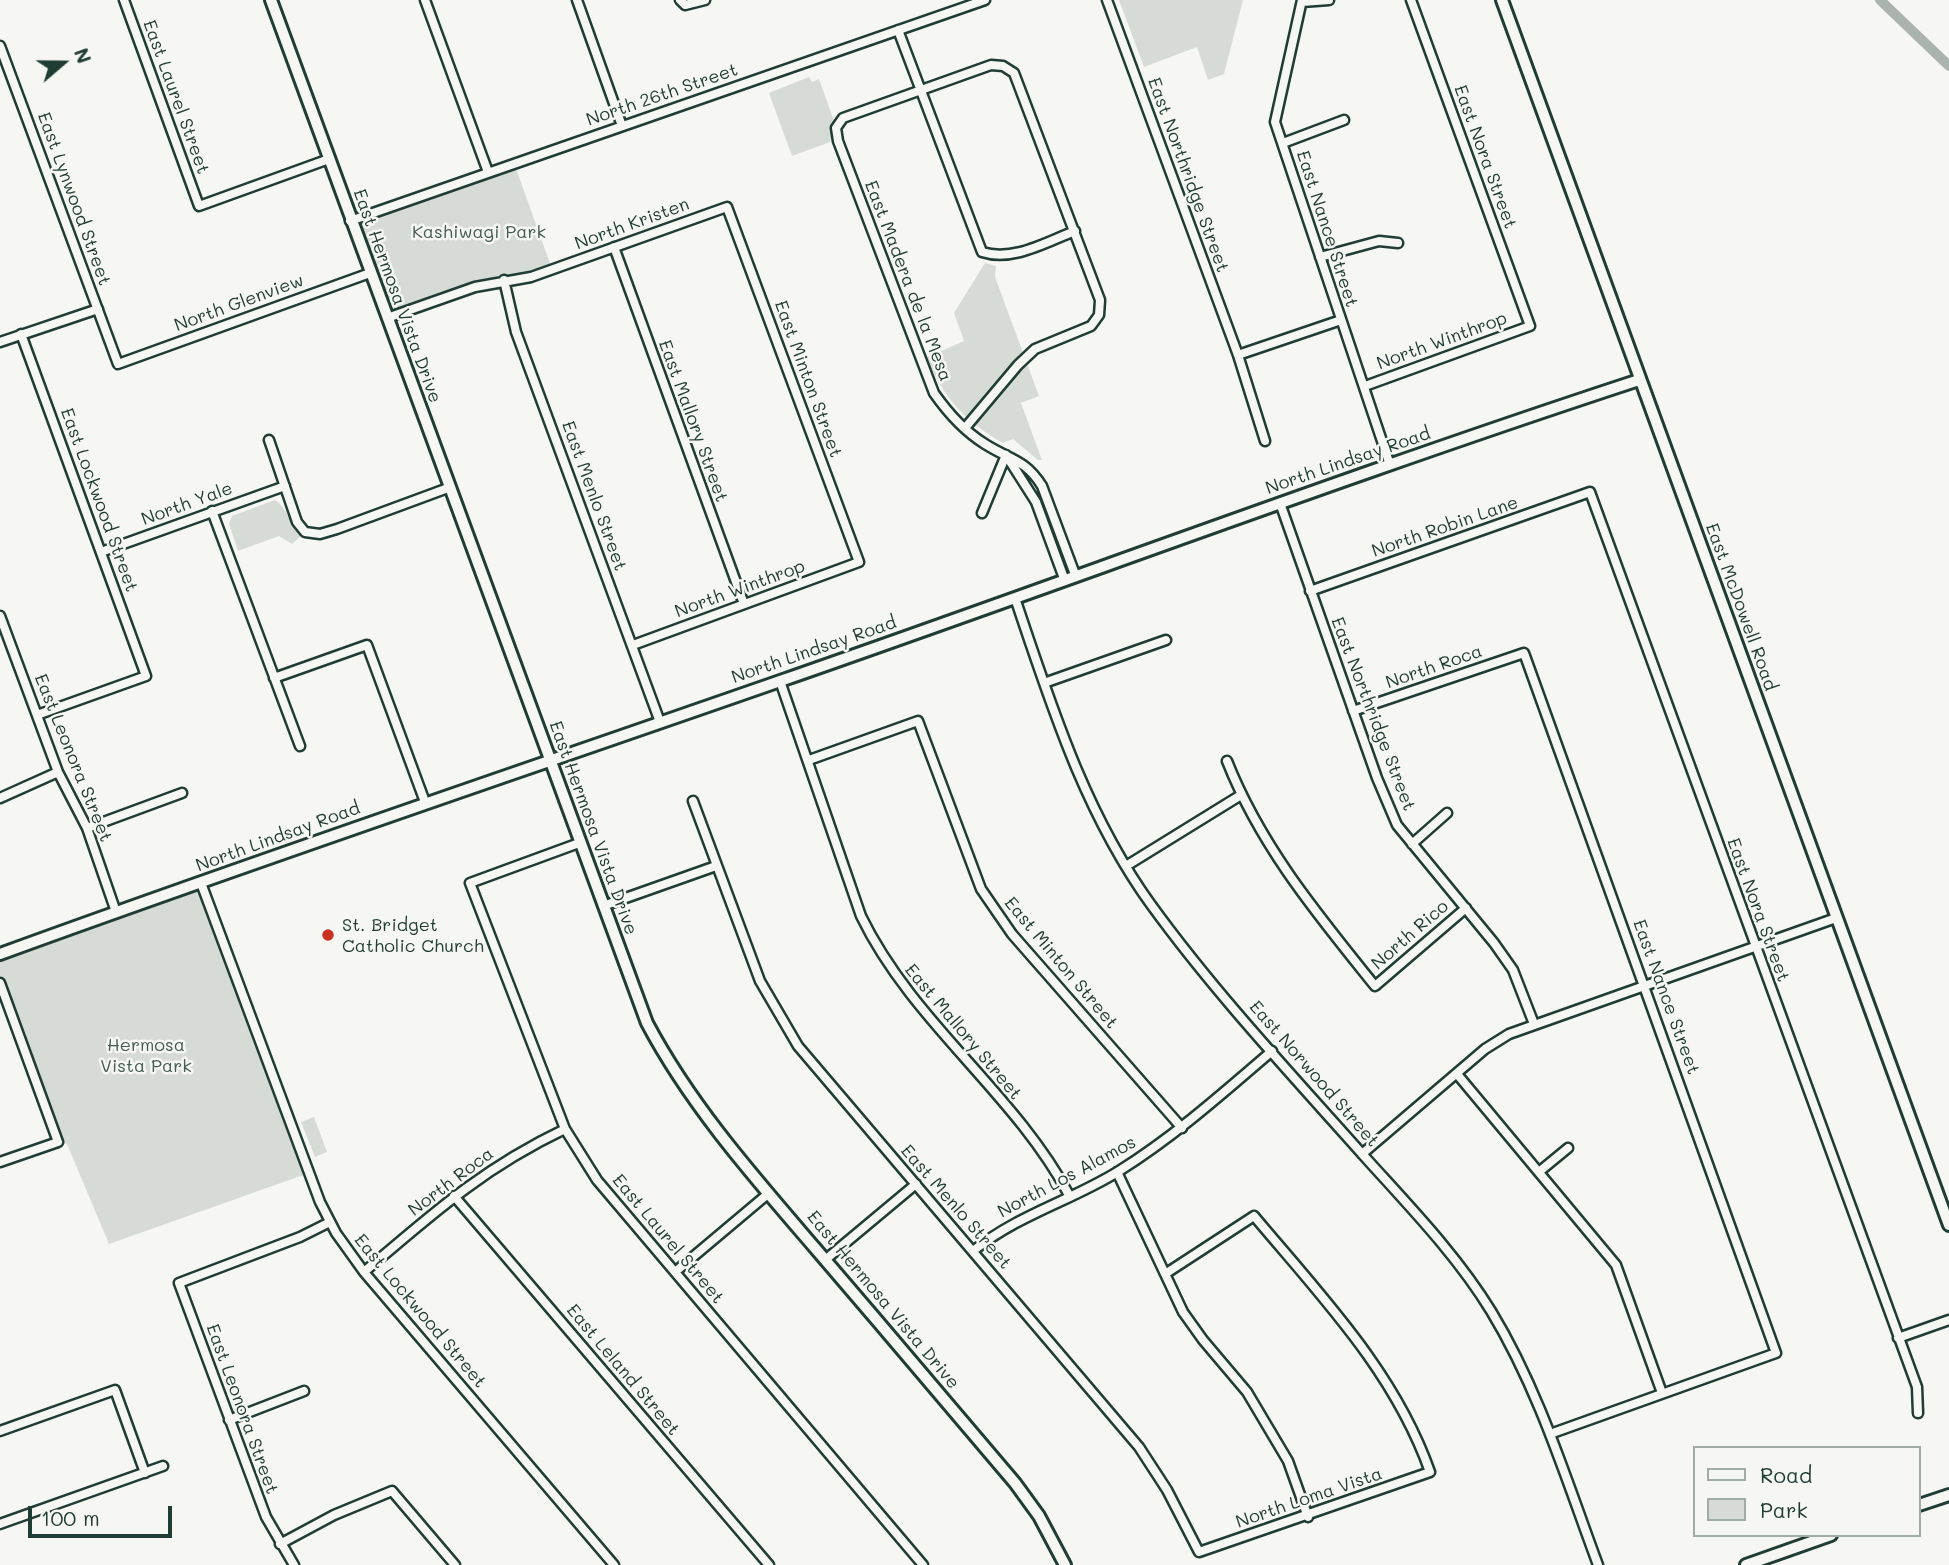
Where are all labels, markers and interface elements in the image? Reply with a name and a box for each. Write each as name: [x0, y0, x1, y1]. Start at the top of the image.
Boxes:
street label: East Laurel Street: [138, 17, 214, 177]
north arrow: [28, 28, 98, 98]
text: N: [69, 45, 97, 67]
street label: North 26th Street: [583, 59, 741, 131]
street label: East Northridge Street: [1143, 75, 1233, 275]
street label: East Nora Street: [1449, 82, 1521, 232]
street label: East Lynwood Street: [33, 110, 115, 288]
street label: East Nance Street: [1292, 148, 1362, 310]
street label: East Madera de la Mesa: [860, 178, 956, 384]
street label: East Hermosa Vista Drive: [348, 186, 446, 406]
street label: North Kristen: [572, 193, 692, 255]
park label: Kashiwagi Park: [412, 221, 546, 243]
street label: North Glenview: [171, 270, 307, 336]
street label: East Minton Street: [770, 298, 846, 460]
street label: North Winthrop: [1374, 307, 1510, 375]
street label: East Mallory Street: [654, 337, 732, 505]
street label: East Lockwood Street: [56, 405, 142, 595]
street label: East Menlo Street: [557, 418, 631, 574]
street label: North Lindsay Road: [1263, 423, 1433, 499]
street label: North Yale: [138, 478, 236, 530]
street label: North Robin Lane: [1369, 492, 1521, 562]
street label: East McDowell Road: [1701, 520, 1781, 694]
street label: North Winthrop: [672, 555, 808, 623]
street label: North Lindsay Road: [729, 612, 899, 688]
street label: East Northridge Street: [1326, 614, 1420, 814]
street label: North Roca: [1383, 640, 1485, 694]
street label: East Leonora Street: [29, 671, 117, 845]
street label: East Hermosa Vista Drive: [544, 718, 642, 938]
street label: North Lindsay Road: [193, 797, 363, 877]
street label: East Nora Street: [1722, 835, 1794, 985]
street label: East Minton Street: [1000, 893, 1122, 1033]
street label: North Rico: [1367, 896, 1453, 974]
place label: St. Bridget Catholic Church: [342, 914, 484, 956]
street label: East Nance Street: [1628, 917, 1704, 1077]
marker: St. Bridget Catholic Church: [320, 927, 336, 943]
street label: East Mallory Street: [900, 960, 1026, 1104]
street label: East Norwood Street: [1245, 996, 1383, 1152]
park label: Hermosa Vista Park: [100, 1034, 192, 1076]
street label: North Los Alamos: [994, 1131, 1140, 1223]
street label: East Menlo Street: [896, 1140, 1016, 1274]
street label: North Roca: [404, 1143, 498, 1221]
street label: East Laurel Street: [608, 1170, 728, 1308]
street label: East Hermosa Vista Drive: [802, 1206, 964, 1394]
street label: East Lockwood Street: [349, 1230, 491, 1392]
street label: East Leland Street: [562, 1300, 684, 1440]
street label: East Leonora Street: [201, 1321, 283, 1497]
legend: [1694, 1446, 1921, 1537]
text: Road: [1760, 1461, 1812, 1488]
street label: North Loma Vista: [1233, 1463, 1385, 1533]
scale bar: [32, 1492, 175, 1536]
text: Park: [1760, 1496, 1808, 1523]
text: 100 m: [41, 1504, 100, 1531]

